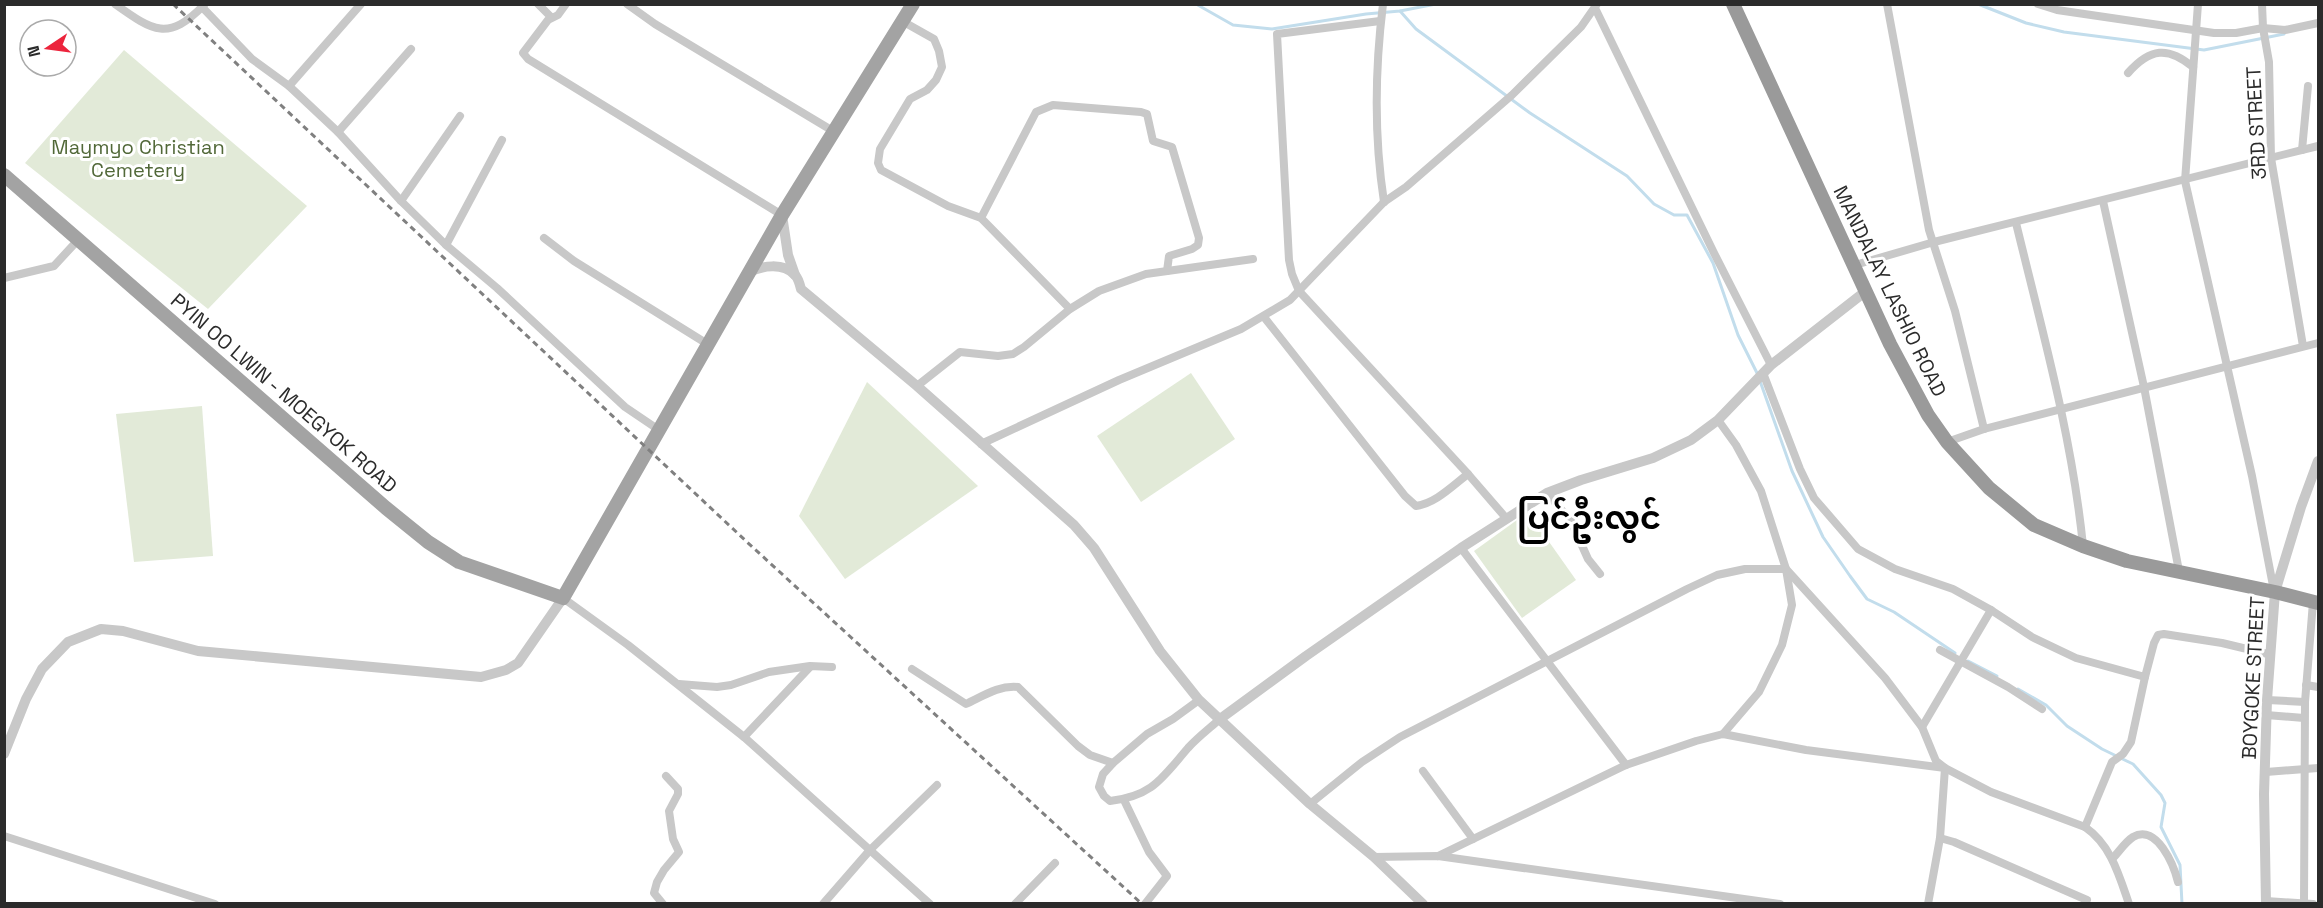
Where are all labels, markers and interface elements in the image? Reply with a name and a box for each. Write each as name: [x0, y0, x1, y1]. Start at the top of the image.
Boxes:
north arrow: [18, 18, 78, 78]
text: N: [22, 44, 45, 59]
street label: 3RD STREET: [2240, 65, 2272, 180]
park label: Maymyo Christian Cemetery: [51, 134, 225, 183]
street label: MANDALAY LASHIO ROAD: [1827, 181, 1953, 401]
street label: PYIN OO LWIN - MOEGYOK ROAD: [165, 287, 403, 499]
district label: ပြင်ဦးလွင်: [1517, 496, 1661, 544]
street label: BOYGOKE STREET: [2236, 596, 2270, 760]

